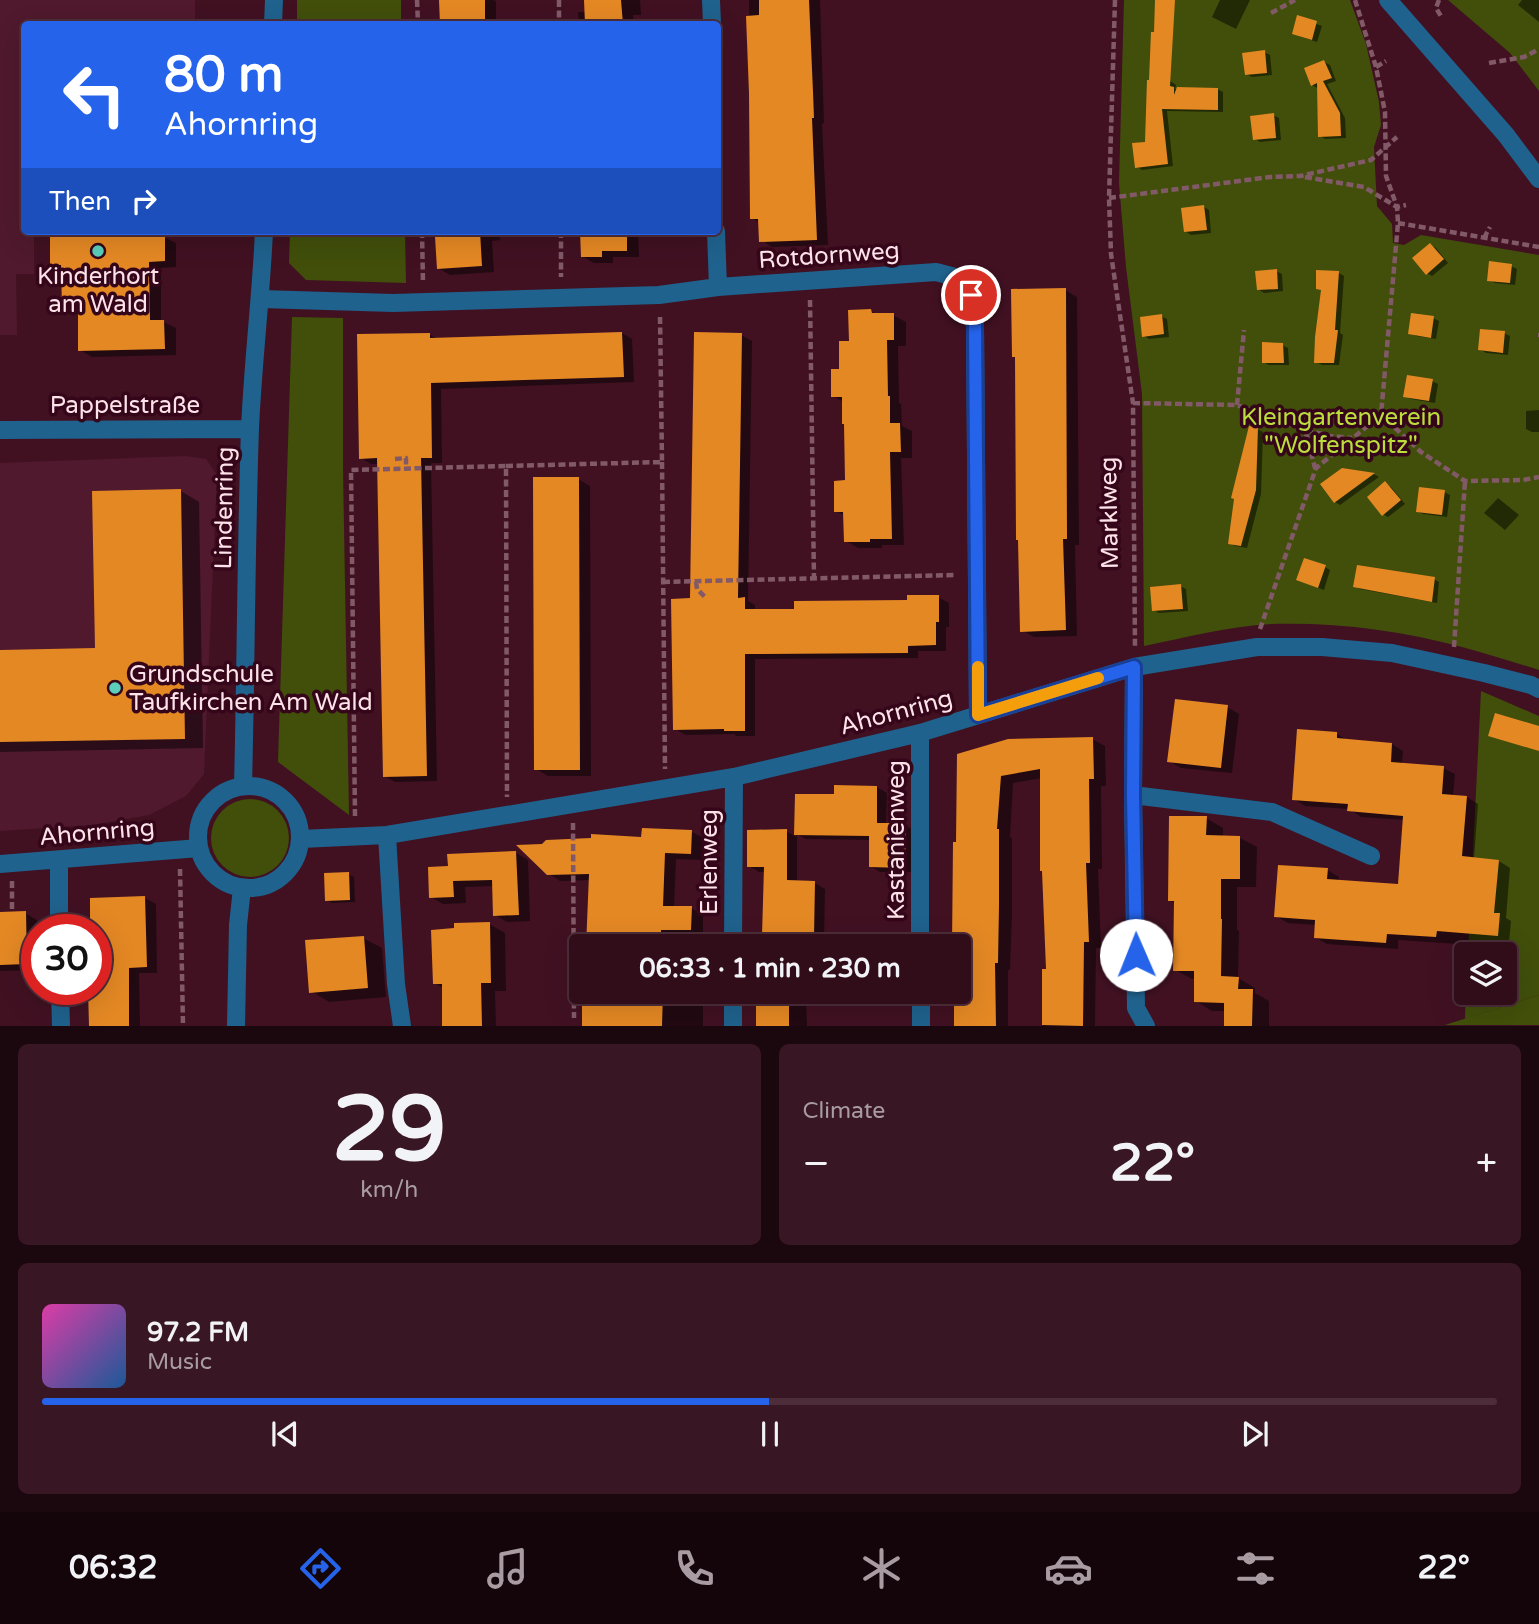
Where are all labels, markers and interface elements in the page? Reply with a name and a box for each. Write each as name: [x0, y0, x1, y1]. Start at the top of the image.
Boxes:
text: 80 m: [164, 46, 283, 105]
icon: left: [49, 49, 140, 140]
text: Ahornring: [164, 106, 318, 144]
icon: right: [125, 182, 163, 220]
text: Then: [49, 186, 111, 217]
street label: Rotdornweg: [757, 236, 901, 275]
marker: Kinderhort am Wald: [90, 243, 106, 259]
place label: Kinderhort am Wald: [37, 262, 159, 319]
pin: [941, 265, 1001, 325]
icon: arrive: [952, 276, 990, 314]
street label: Pappelstraße: [50, 391, 200, 420]
park label: Kleingartenverein "Wolfenspitz": [1241, 403, 1441, 460]
street label: Lindenring: [209, 446, 240, 570]
street label: Marklweg: [1094, 456, 1125, 569]
place label: Grundschule Taufkirchen Am Wald: [129, 660, 373, 717]
marker: Grundschule Taufkirchen Am Wald: [107, 680, 123, 696]
street label: Ahornring: [836, 684, 956, 741]
street label: Kastanienweg: [882, 760, 911, 920]
street label: Erlenweg: [695, 809, 724, 915]
street label: Ahornring: [38, 813, 156, 852]
speed limit sign: 30: [21, 914, 112, 1005]
position arrow: [1099, 918, 1173, 992]
map controls: [1454, 942, 1517, 1005]
button: layers: [1454, 942, 1517, 1005]
text: 06:33 · 1 min · 230 m: [639, 953, 901, 984]
text: 29: [332, 1075, 446, 1185]
text: Climate: [803, 1097, 885, 1125]
text: 22°: [1110, 1132, 1195, 1195]
text: −: [803, 1141, 830, 1187]
text: +: [1476, 1141, 1497, 1187]
text: km/h: [360, 1176, 418, 1204]
text: 97.2 FM: [147, 1317, 249, 1348]
text: Music: [147, 1348, 212, 1376]
icon: previous: [266, 1415, 304, 1453]
icon: pause: [751, 1415, 789, 1453]
icon: next: [1236, 1415, 1274, 1453]
icon: directions: [296, 1544, 345, 1593]
icon: music: [483, 1544, 532, 1593]
icon: phone: [670, 1544, 719, 1593]
icon: climate: [857, 1544, 906, 1593]
icon: car: [1044, 1544, 1093, 1593]
icon: filters: [1231, 1544, 1280, 1593]
text: 06:32: [69, 1549, 158, 1587]
text: 22°: [1418, 1549, 1470, 1587]

